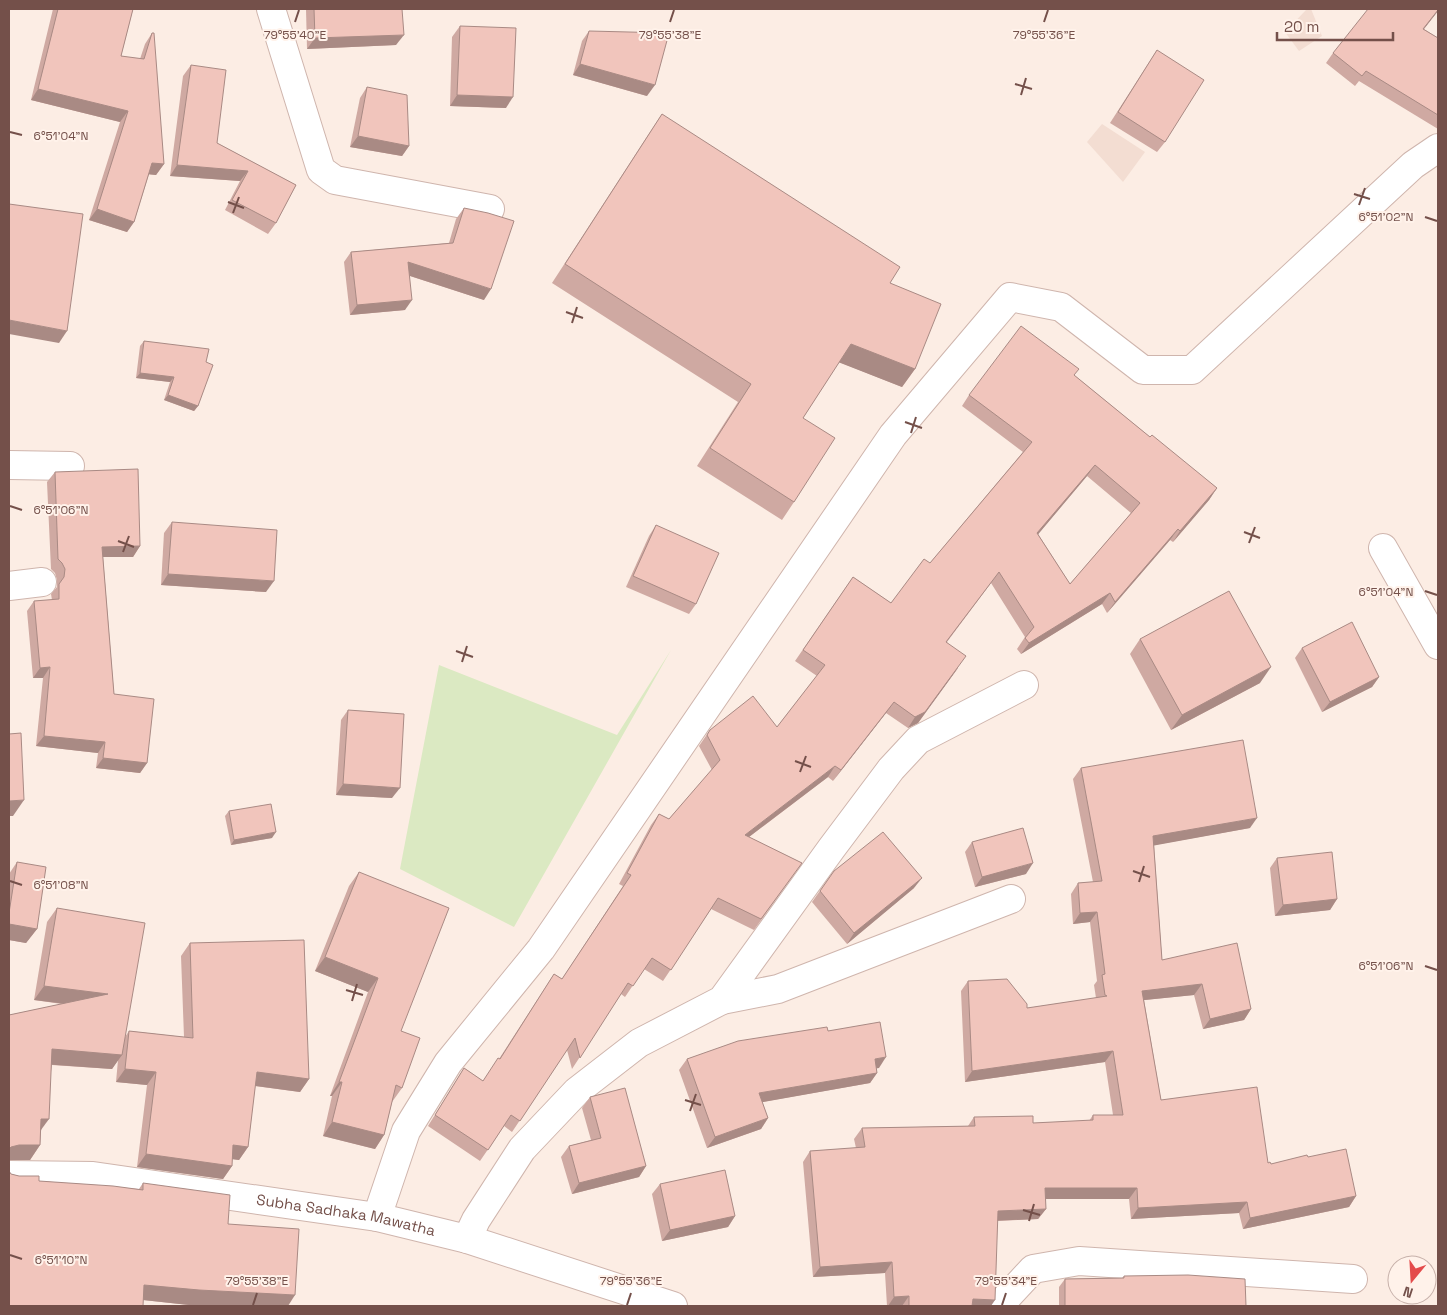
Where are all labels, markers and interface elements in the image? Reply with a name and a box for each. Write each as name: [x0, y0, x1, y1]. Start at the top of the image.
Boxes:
scale bar: [1277, 10, 1393, 42]
text: 20 m: [1284, 17, 1319, 36]
text: 79°55'40"E: [264, 27, 327, 43]
text: 79°55'38"E: [639, 27, 702, 43]
text: 79°55'36"E: [1013, 27, 1075, 43]
text: 6°51'04"N: [34, 128, 88, 144]
text: 6°51'02"N: [1359, 209, 1413, 225]
text: 6°51'06"N: [33, 502, 89, 518]
text: 6°51'04"N: [1359, 584, 1413, 600]
text: 6°51'08"N: [33, 877, 89, 893]
text: 6°51'06"N: [1358, 958, 1414, 974]
street label: Subha Sadhaka Mawatha: [255, 1190, 438, 1240]
text: 6°51'10"N: [35, 1252, 87, 1268]
north arrow: [1387, 1255, 1437, 1305]
text: 79°55'38"E: [226, 1273, 289, 1289]
text: 79°55'36"E: [600, 1273, 662, 1289]
text: 79°55'34"E: [975, 1273, 1037, 1289]
text: N: [1401, 1282, 1415, 1302]

